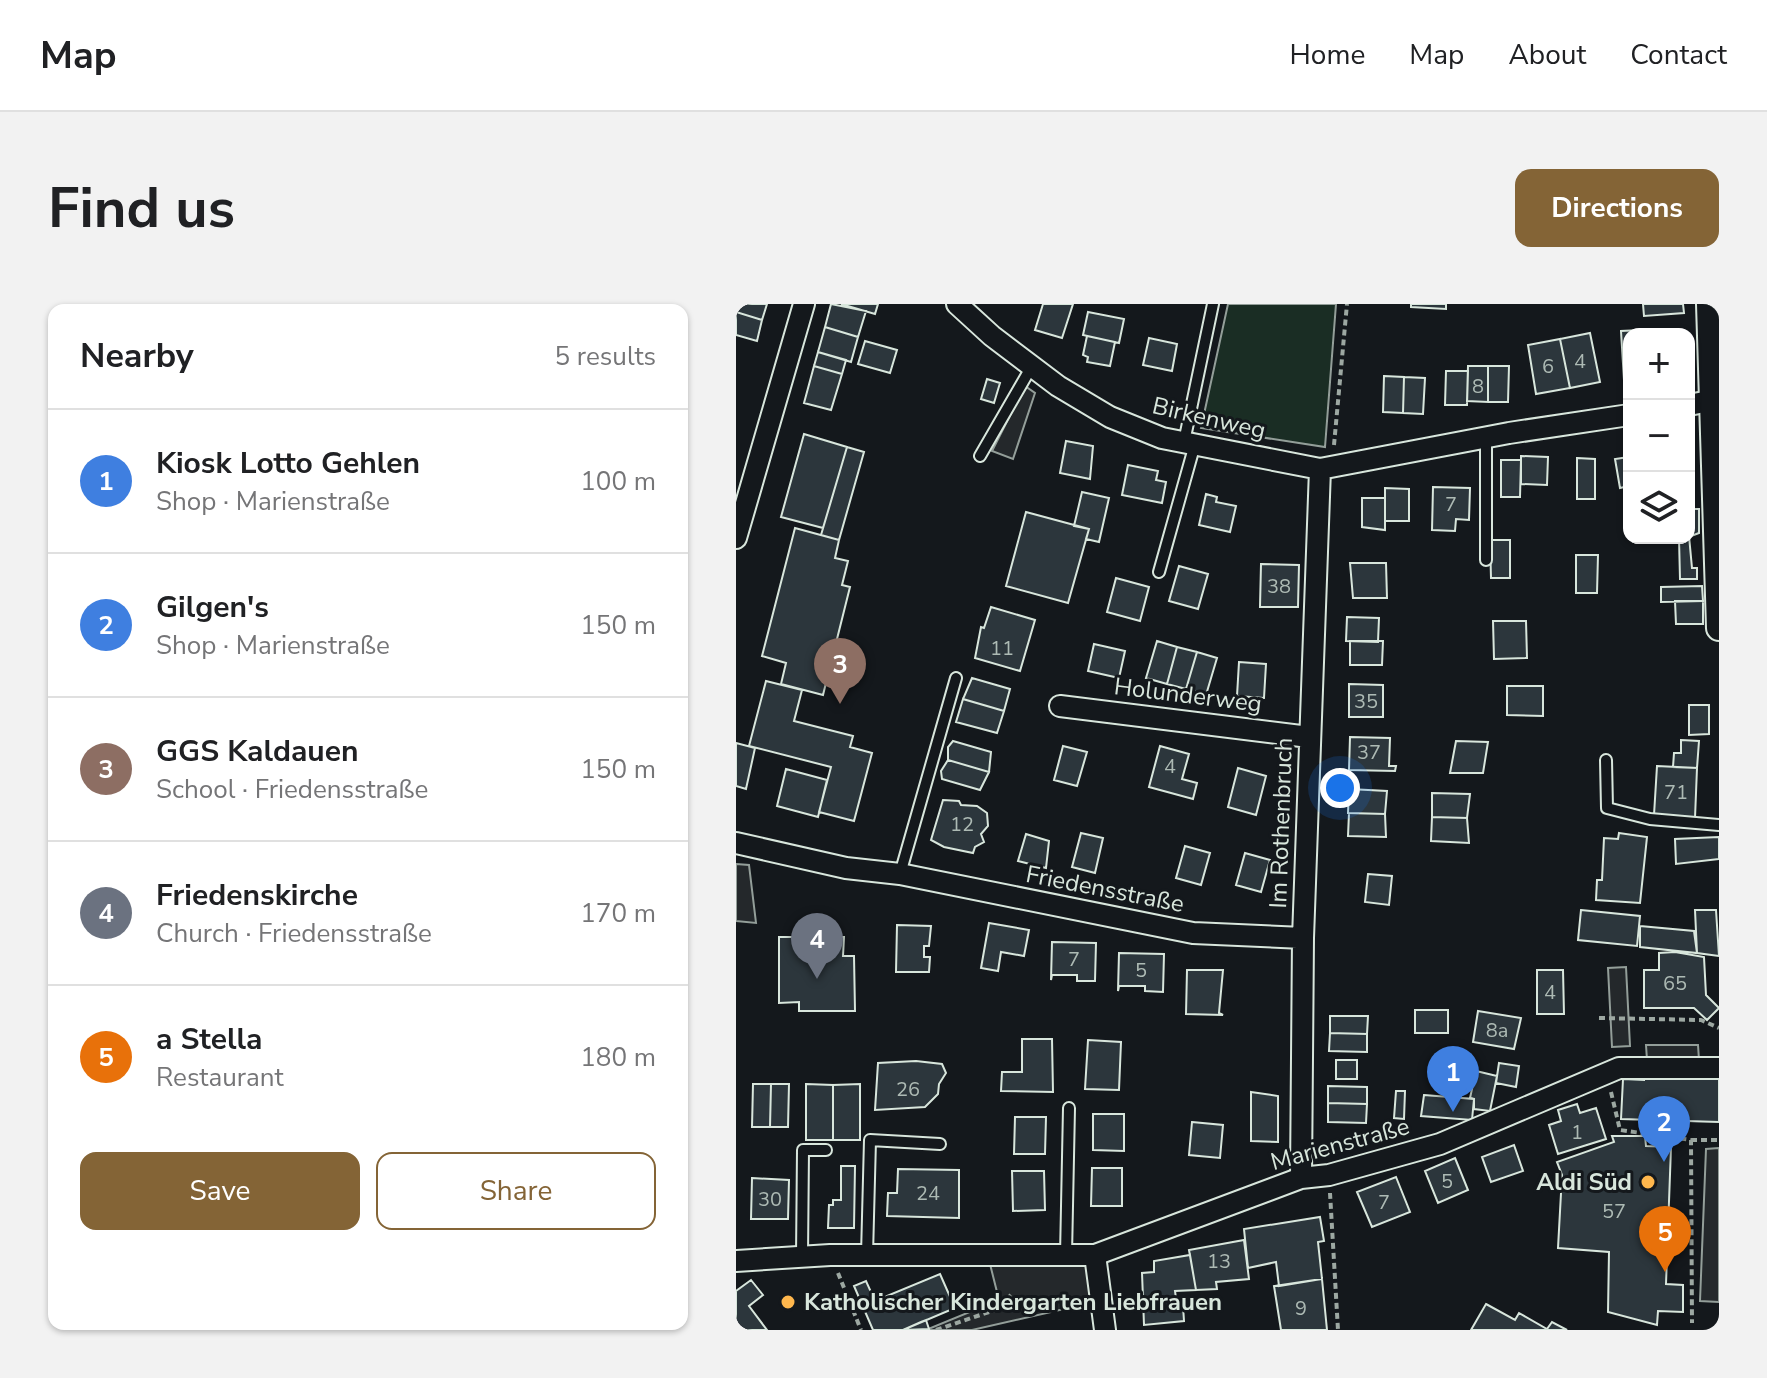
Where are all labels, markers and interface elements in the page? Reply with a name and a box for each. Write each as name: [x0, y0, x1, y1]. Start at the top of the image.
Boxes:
text: Map: [40, 30, 117, 81]
text: Home: [1290, 36, 1365, 74]
text: Map: [1409, 36, 1464, 74]
text: About: [1508, 36, 1586, 74]
text: Contact: [1630, 36, 1727, 74]
button: Directions: [1515, 169, 1719, 247]
text: Find us: [48, 170, 235, 247]
map controls: [1623, 328, 1695, 544]
button: +: [1623, 328, 1695, 400]
text: Nearby: [80, 333, 194, 379]
text: 5 results: [555, 339, 656, 374]
house number: 4: [1574, 348, 1586, 375]
house number: 6: [1542, 353, 1554, 380]
house number: 8: [1472, 373, 1484, 400]
street label: Birkenweg: [1149, 389, 1269, 447]
button: −: [1623, 400, 1695, 472]
text: Kiosk Lotto Gehlen: [156, 443, 420, 484]
text: 1: [98, 464, 114, 499]
text: 100 m: [580, 464, 656, 499]
button: layers: [1623, 472, 1695, 544]
text: Shop · Marienstraße: [156, 484, 390, 519]
house number: 7: [1445, 491, 1457, 518]
house number: 38: [1267, 573, 1291, 600]
text: Gilgen's: [156, 587, 269, 628]
text: 2: [98, 608, 114, 643]
text: 150 m: [580, 608, 656, 643]
text: Shop · Marienstraße: [156, 628, 390, 663]
house number: 11: [990, 635, 1014, 662]
pin: 3: [814, 638, 866, 704]
street label: Holunderweg: [1112, 670, 1264, 720]
house number: 35: [1354, 688, 1378, 715]
text: GGS Kaldauen: [156, 731, 359, 772]
street label: Im Rothenbruch: [1262, 737, 1300, 909]
house number: 37: [1357, 739, 1381, 766]
text: 3: [98, 752, 114, 787]
text: 150 m: [580, 752, 656, 787]
house number: 4: [1164, 753, 1176, 780]
your location: [1320, 768, 1360, 808]
text: School · Friedensstraße: [156, 772, 428, 807]
house number: 71: [1664, 779, 1688, 806]
house number: 12: [950, 811, 974, 838]
street label: Friedensstraße: [1023, 858, 1187, 920]
text: Friedenskirche: [156, 875, 358, 916]
text: 4: [98, 896, 114, 931]
text: 170 m: [580, 896, 656, 931]
pin: 4: [791, 913, 843, 979]
text: Church · Friedensstraße: [156, 916, 432, 951]
house number: 7: [1068, 946, 1080, 973]
house number: 5: [1135, 957, 1147, 984]
house number: 65: [1663, 970, 1687, 997]
house number: 4: [1544, 979, 1556, 1006]
house number: 8a: [1486, 1017, 1508, 1044]
text: a Stella: [156, 1019, 262, 1060]
text: 5: [98, 1040, 114, 1075]
text: 180 m: [580, 1040, 656, 1075]
pin: 1: [1427, 1046, 1479, 1112]
text: Restaurant: [156, 1060, 284, 1095]
house number: 26: [896, 1076, 920, 1103]
pin: 2: [1638, 1096, 1690, 1162]
street label: Marienstraße: [1267, 1110, 1413, 1178]
house number: 1: [1571, 1119, 1583, 1146]
button: Save: [80, 1152, 360, 1230]
button: Share: [376, 1152, 656, 1230]
place label: Aldi Süd: [1536, 1166, 1632, 1198]
house number: 5: [1441, 1168, 1453, 1195]
marker: Aldi Süd: [1639, 1173, 1657, 1191]
house number: 24: [916, 1180, 940, 1207]
house number: 30: [758, 1186, 782, 1213]
house number: 7: [1378, 1189, 1390, 1216]
house number: 57: [1602, 1198, 1626, 1225]
pin: 5: [1639, 1206, 1691, 1272]
house number: 13: [1207, 1248, 1231, 1275]
place label: Katholischer Kindergarten Liebfrauen: [804, 1286, 1222, 1318]
marker: Katholischer Kindergarten Liebfrauen: [779, 1293, 797, 1311]
house number: 9: [1295, 1295, 1307, 1322]

